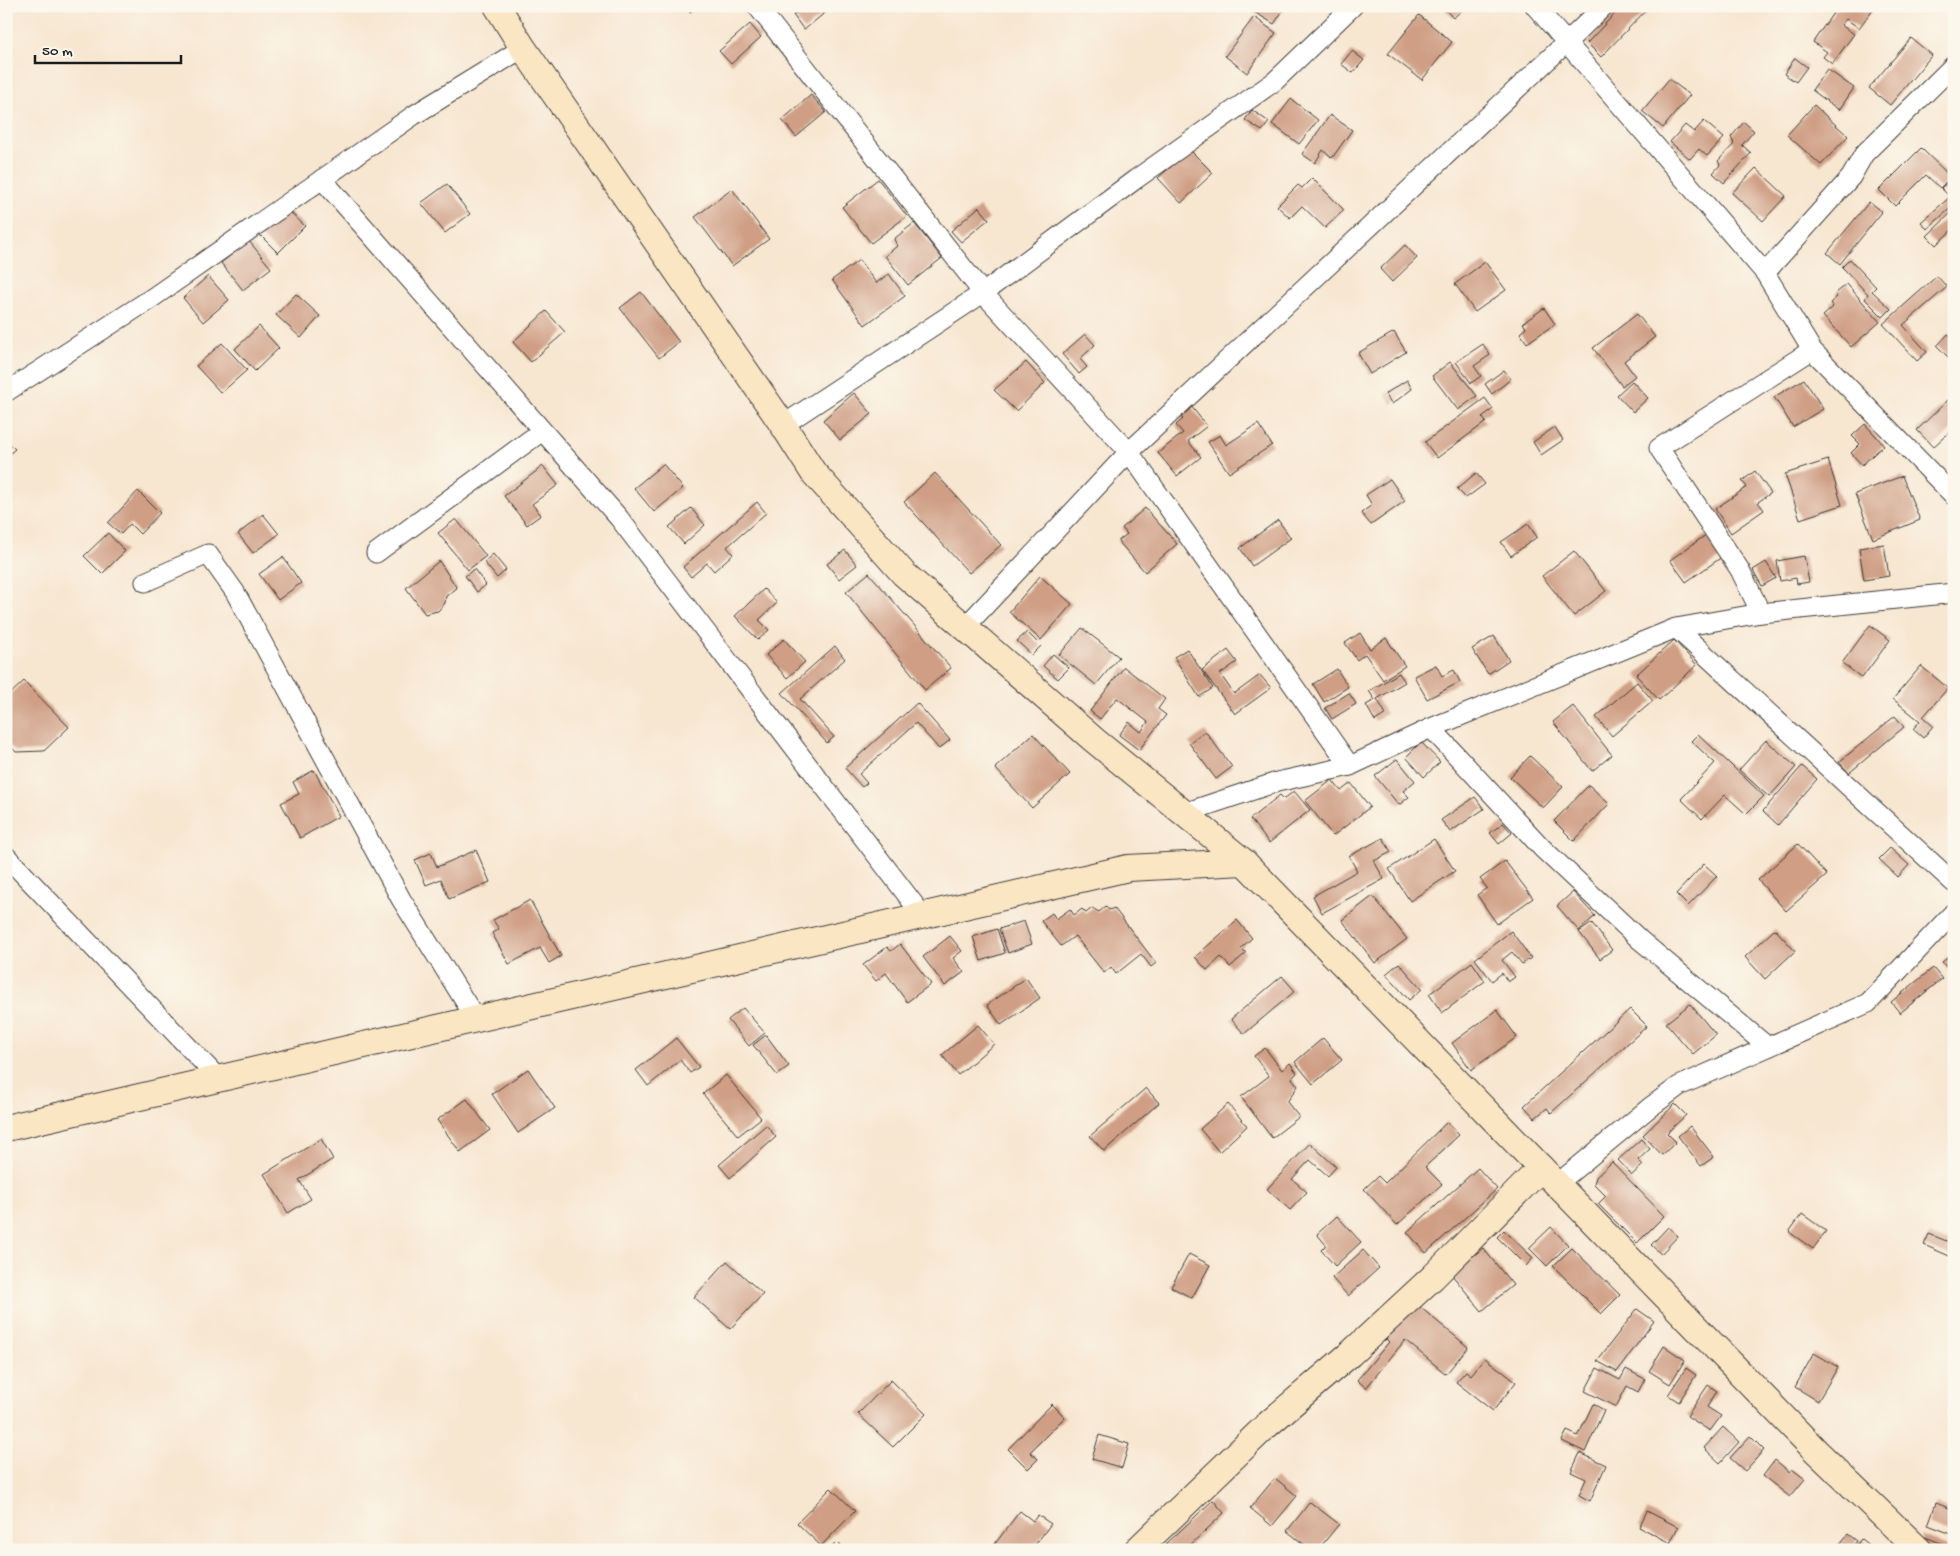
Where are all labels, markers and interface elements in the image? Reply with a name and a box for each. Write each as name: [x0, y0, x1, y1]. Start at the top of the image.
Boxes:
scale bar: [35, 32, 181, 64]
text: 50 m: [42, 43, 73, 61]

